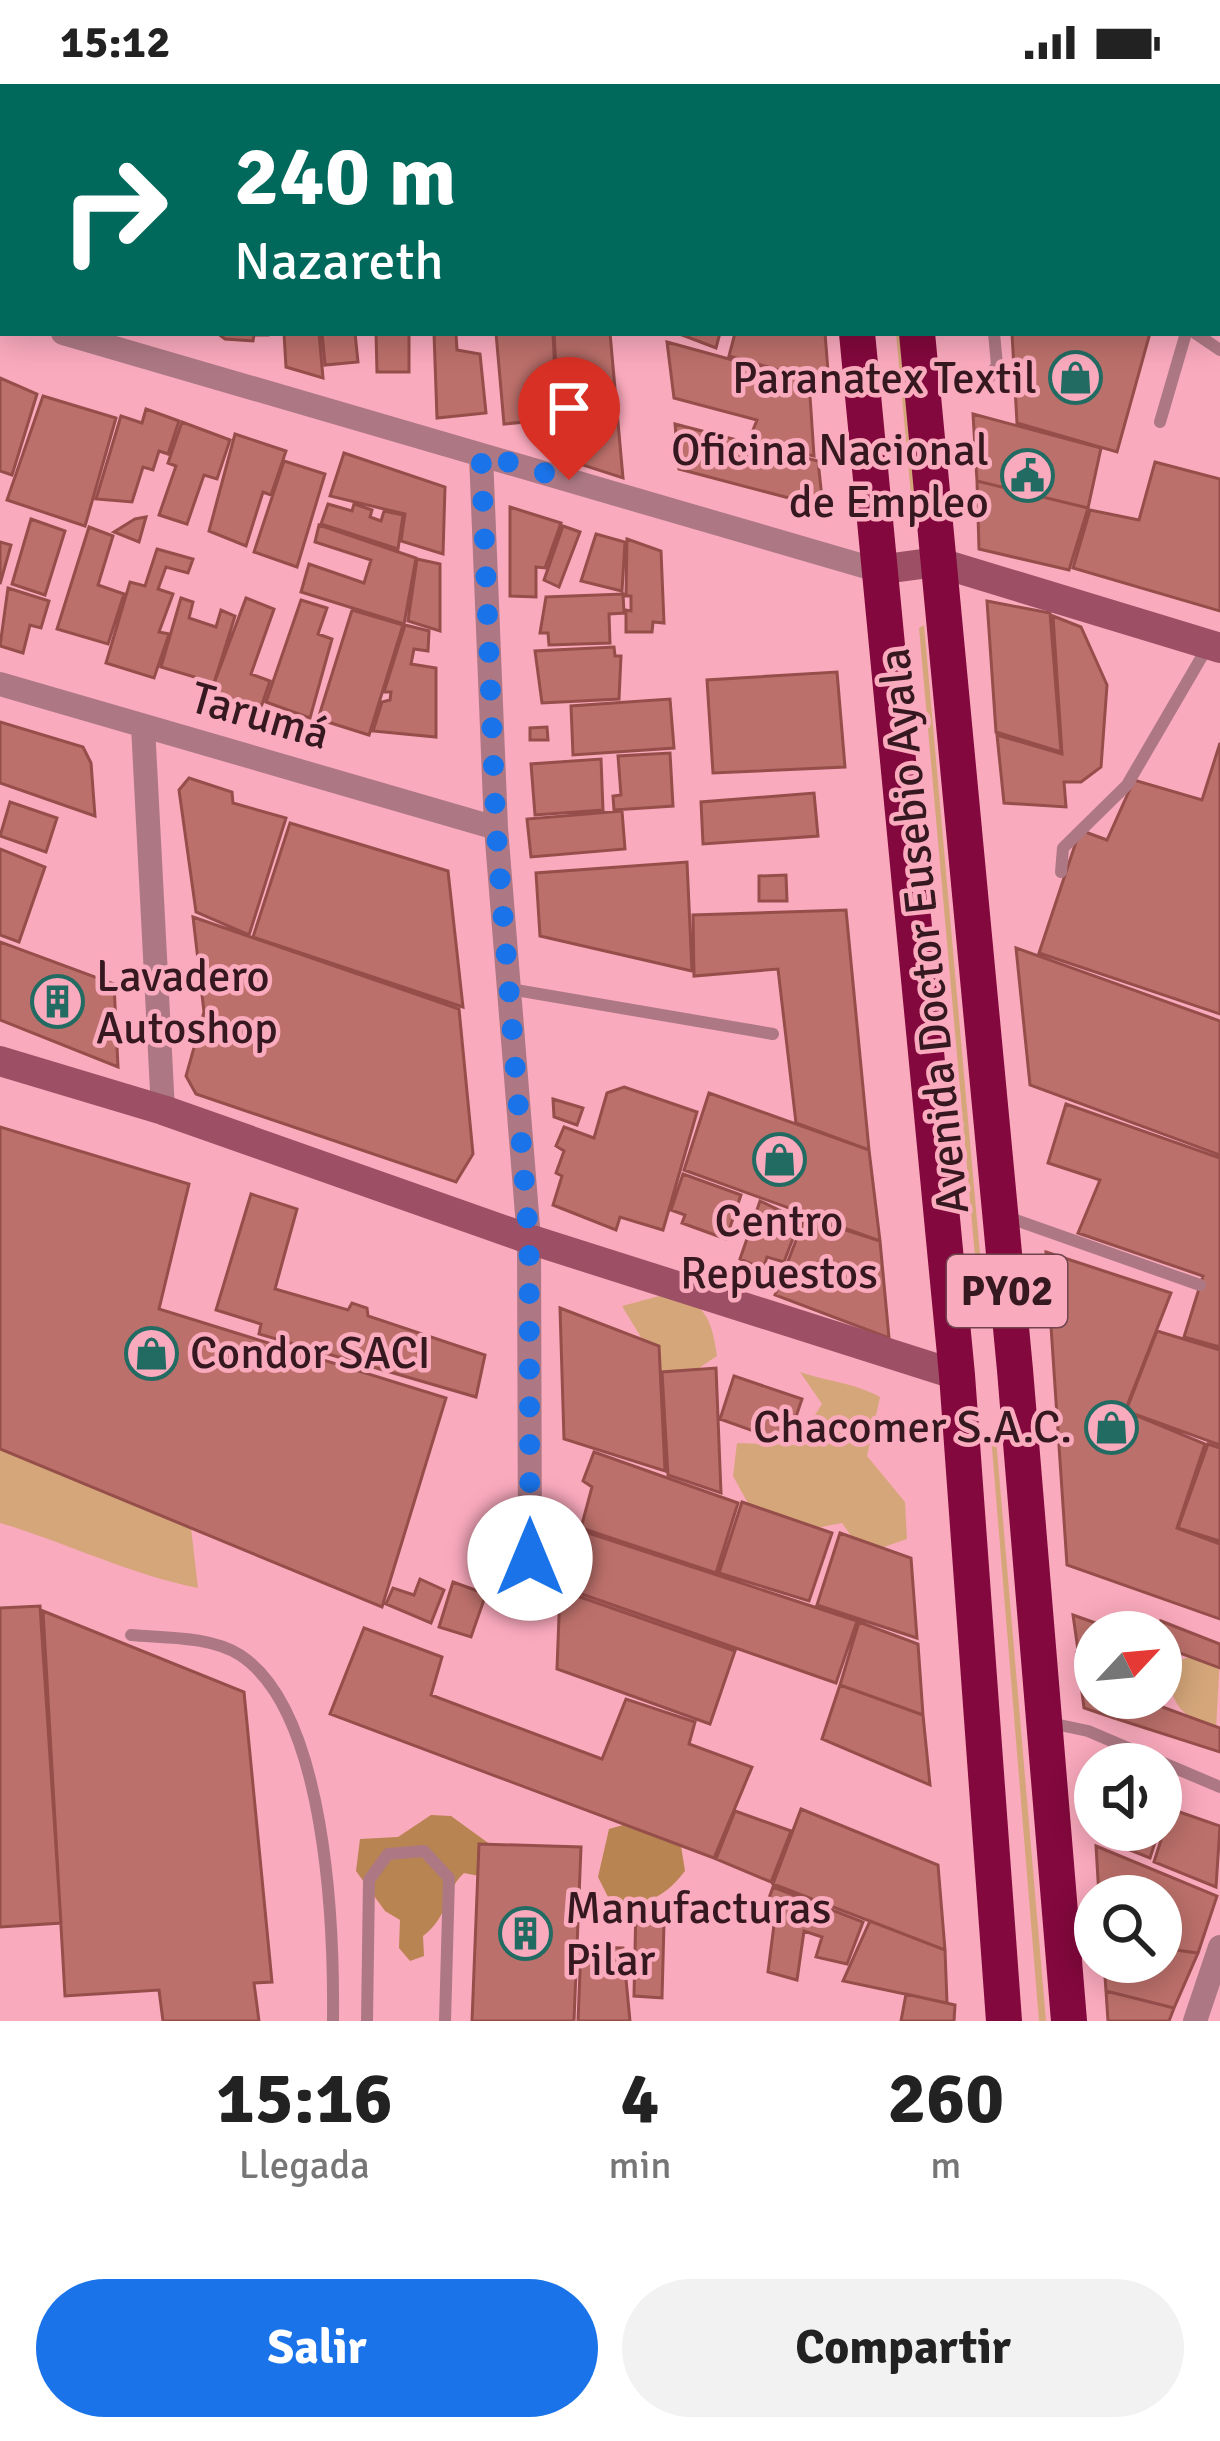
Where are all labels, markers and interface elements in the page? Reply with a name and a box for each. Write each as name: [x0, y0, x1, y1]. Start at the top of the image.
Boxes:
text: 15:12: [60, 15, 170, 70]
text: 240 m: [234, 125, 456, 229]
icon: right: [36, 132, 192, 288]
text: Nazareth: [234, 228, 444, 295]
shop icon: Paranatex Textil: [1048, 350, 1104, 406]
place label: Paranatex Textil: [732, 351, 1037, 406]
pin: [518, 357, 620, 480]
icon: arrive: [536, 375, 602, 441]
place label: Oficina Nacional de Empleo: [671, 423, 989, 530]
public building icon: Oficina Nacional de Empleo: [1000, 448, 1056, 504]
street label: Avenida Doctor Eusebio Ayala: [867, 645, 981, 1217]
street label: Tarumá: [184, 670, 336, 762]
place label: Lavadero Autoshop: [96, 949, 278, 1056]
building icon: Lavadero Autoshop: [29, 974, 85, 1030]
shop icon: Centro Repuestos: [751, 1132, 807, 1188]
place label: Centro Repuestos: [680, 1194, 878, 1301]
road number: PY02: [947, 1255, 1067, 1327]
shop icon: Condor SACI: [123, 1325, 179, 1381]
place label: Condor SACI: [190, 1326, 431, 1381]
shop icon: Chacomer S.A.C.: [1083, 1399, 1139, 1455]
place label: Chacomer S.A.C.: [753, 1400, 1072, 1455]
position arrow: [467, 1495, 593, 1621]
north arrow: [1074, 1611, 1182, 1719]
map controls: [1074, 1611, 1182, 1983]
button: sound: [1074, 1743, 1182, 1851]
button: search: [1074, 1875, 1182, 1983]
place label: Manufacturas Pilar: [565, 1881, 831, 1988]
building icon: Manufacturas Pilar: [498, 1906, 554, 1962]
text: 15:16: [216, 2054, 393, 2143]
text: 4: [621, 2054, 659, 2143]
text: 260: [887, 2054, 1004, 2143]
text: Llegada: [239, 2141, 370, 2189]
text: min: [609, 2141, 672, 2189]
text: m: [930, 2141, 961, 2189]
button: Salir: [36, 2279, 598, 2417]
button: Compartir: [622, 2279, 1184, 2417]

